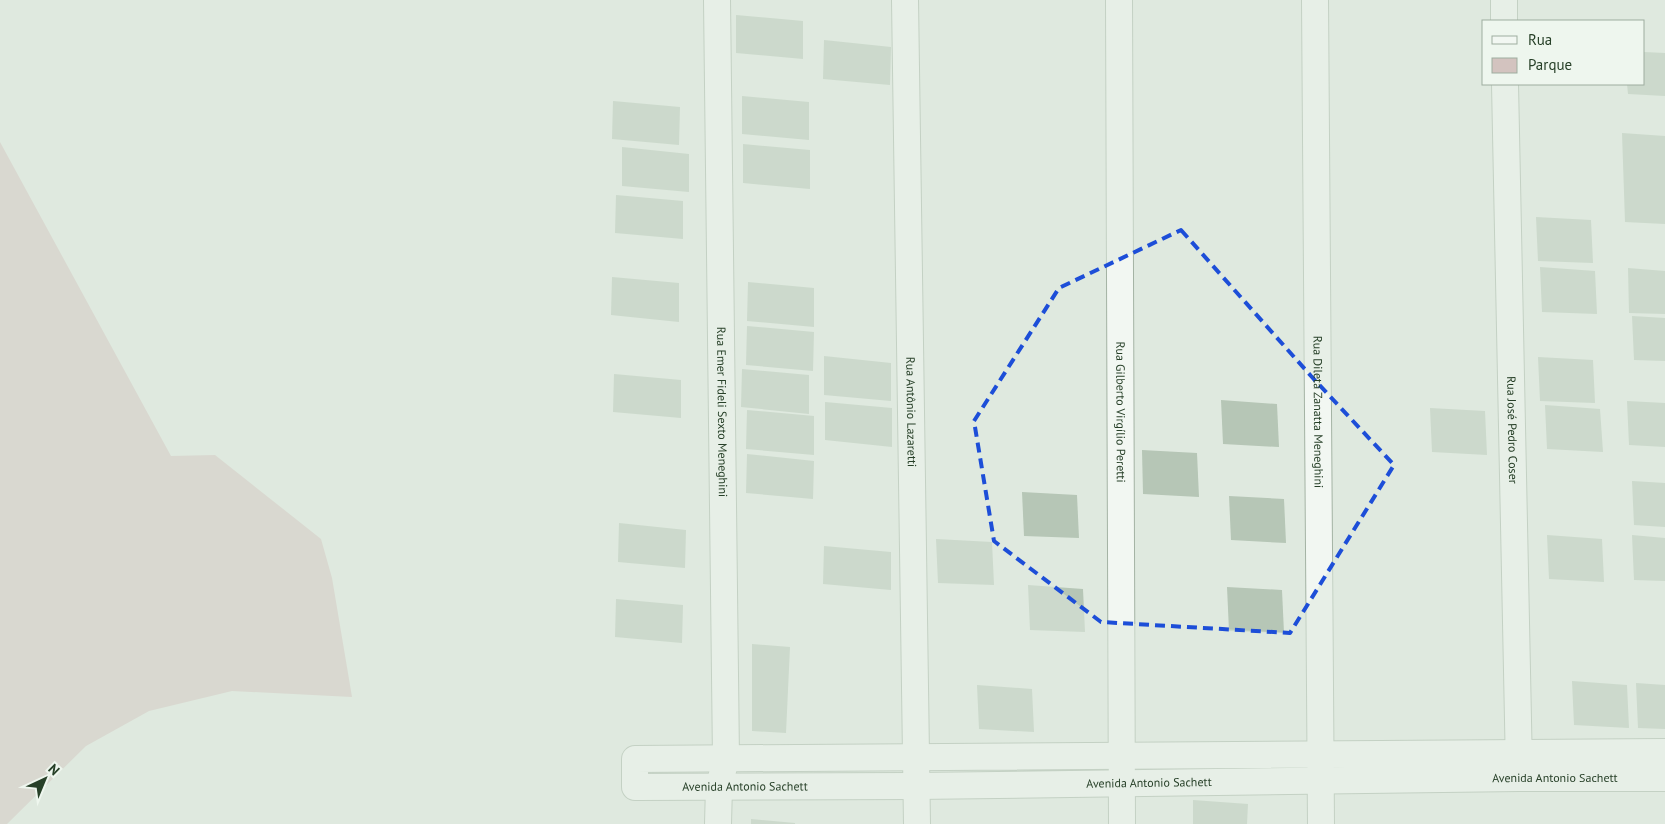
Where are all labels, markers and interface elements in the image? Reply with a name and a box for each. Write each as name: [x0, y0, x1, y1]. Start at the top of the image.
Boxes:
legend: [1482, 20, 1645, 85]
text: Rua: [1528, 30, 1552, 49]
text: Parque: [1528, 55, 1572, 74]
street label: Rua Emer Fideli Sexto Meneghini: [714, 327, 731, 497]
street label: Rua Dileta Zanatta Meneghini: [1310, 336, 1327, 488]
street label: Rua Gilberto Virgílio Peretti: [1113, 341, 1129, 483]
street label: Rua Antônio Lazaretti: [903, 357, 920, 467]
street label: Rua José Pedro Coser: [1504, 376, 1521, 484]
north arrow: [20, 754, 70, 804]
text: N: [44, 760, 64, 779]
street label: Avenida Antonio Sachett: [1492, 770, 1618, 785]
street label: Avenida Antonio Sachett: [1086, 774, 1212, 791]
street label: Avenida Antonio Sachett: [682, 778, 808, 794]

